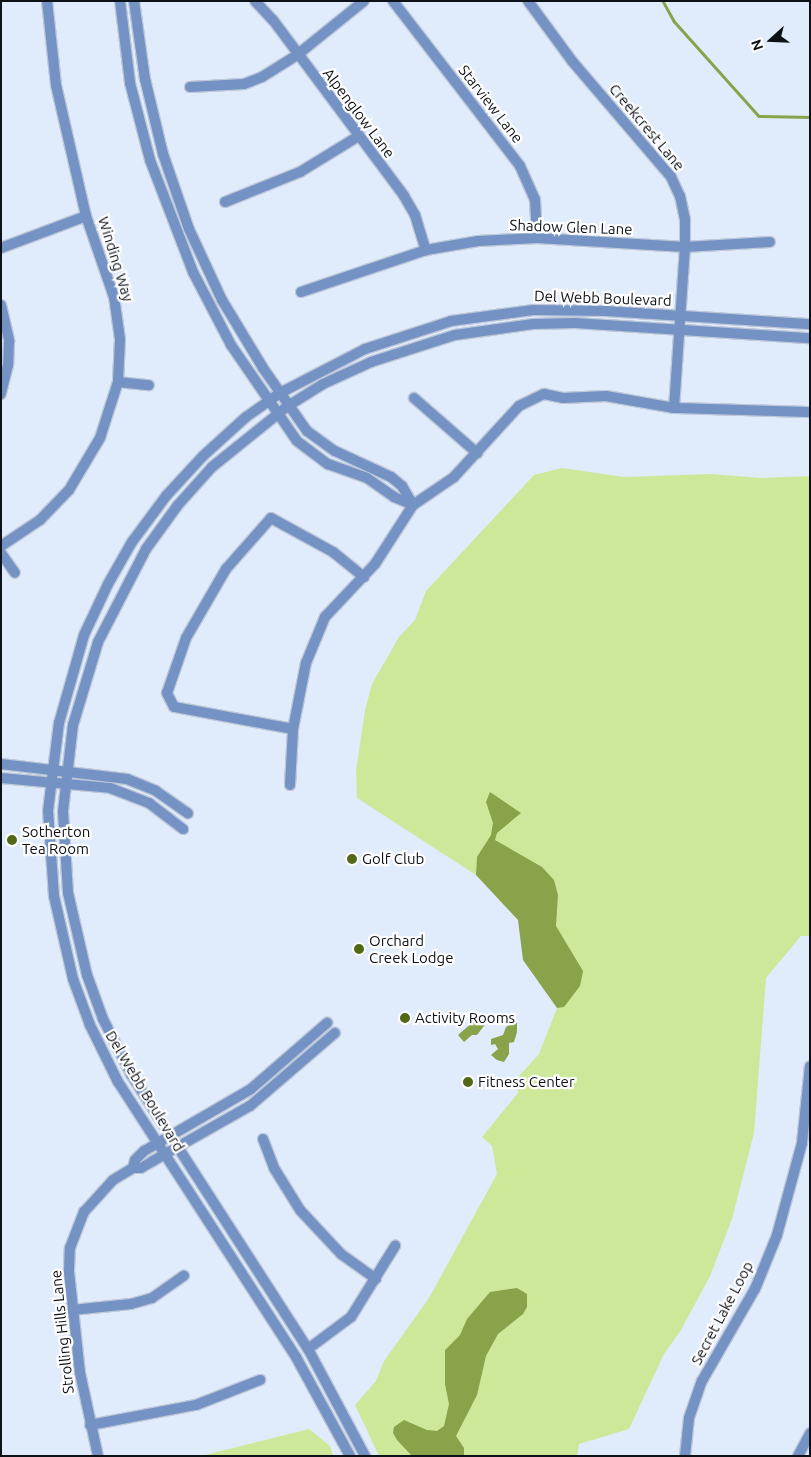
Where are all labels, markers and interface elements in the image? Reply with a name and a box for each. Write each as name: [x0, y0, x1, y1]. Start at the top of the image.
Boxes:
north arrow: [746, 15, 796, 65]
text: N: [748, 37, 766, 53]
street label: Starview Lane: [455, 61, 527, 147]
street label: Alpenglow Lane: [319, 64, 399, 162]
street label: Creekcrest Lane: [605, 80, 689, 174]
street label: Winding Way: [95, 214, 137, 304]
street label: Shadow Glen Lane: [509, 216, 633, 238]
street label: Del Webb Boulevard: [534, 287, 672, 309]
place label: Sotherton Tea Room: [22, 822, 90, 857]
marker: Sotherton Tea Room: [6, 834, 18, 846]
place label: Golf Club: [362, 850, 424, 868]
marker: Golf Club: [346, 853, 358, 865]
place label: Orchard Creek Lodge: [369, 931, 454, 966]
marker: Orchard Creek Lodge: [353, 943, 365, 955]
place label: Activity Rooms: [415, 1009, 515, 1027]
marker: Activity Rooms: [399, 1012, 411, 1024]
street label: Del Webb Boulevard: [102, 1027, 188, 1155]
place label: Fitness Center: [478, 1073, 575, 1091]
marker: Fitness Center: [462, 1076, 474, 1088]
street label: Secret Lake Loop: [687, 1258, 757, 1368]
street label: Strolling Hills Lane: [47, 1269, 77, 1395]

